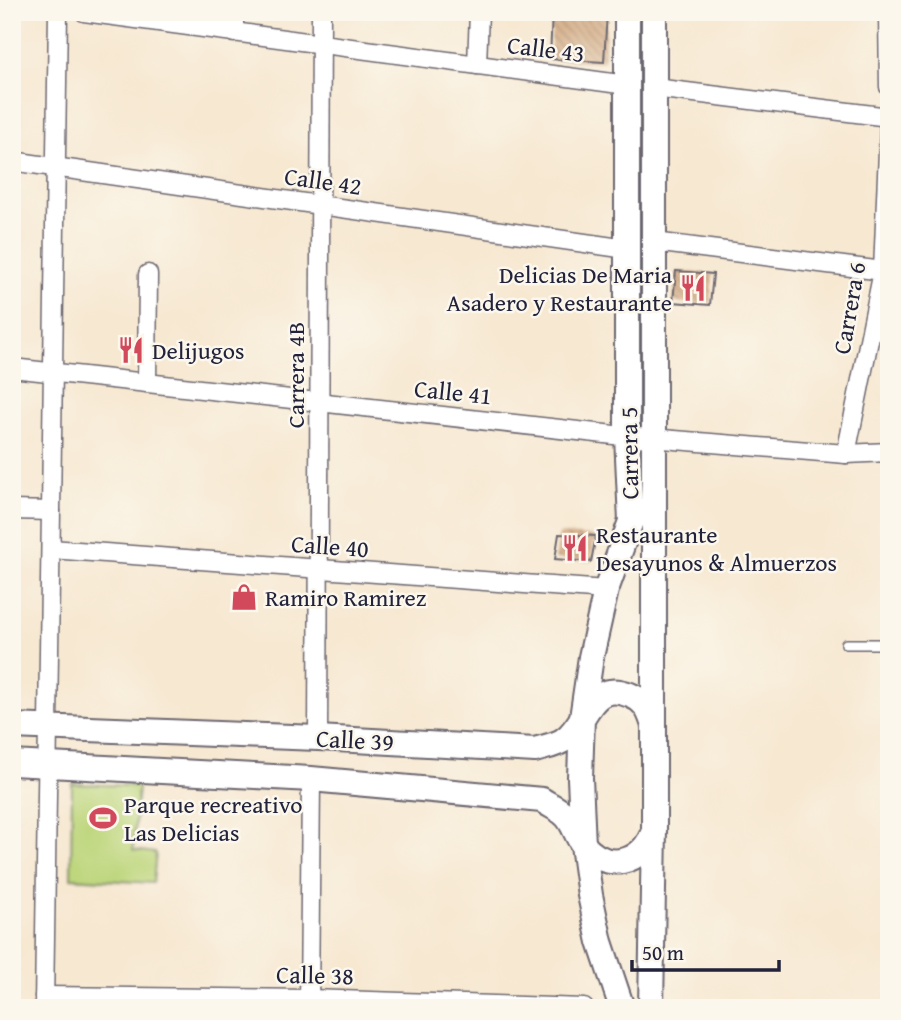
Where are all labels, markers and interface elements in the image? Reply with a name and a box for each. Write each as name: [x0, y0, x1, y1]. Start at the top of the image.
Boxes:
street label: Calle 43: [505, 27, 587, 71]
street label: Calle 42: [282, 158, 364, 204]
place label: Delicias De Maria Asadero y Restaurante: [447, 257, 673, 320]
street label: Carrera 6: [824, 259, 874, 357]
restaurant icon: Delicias De Maria Asadero y Restaurante: [678, 273, 708, 303]
street label: Carrera 4B: [278, 322, 313, 428]
place label: Delijugos: [152, 333, 244, 368]
restaurant icon: Delijugos: [116, 335, 146, 365]
street label: Calle 41: [413, 371, 493, 413]
street label: Carrera 5: [611, 406, 647, 500]
place label: Restaurante Desayunos & Almuerzos: [596, 517, 837, 580]
street label: Calle 40: [290, 526, 370, 566]
restaurant icon: Restaurante Desayunos & Almuerzos: [560, 533, 590, 563]
place label: Ramiro Ramirez: [265, 580, 426, 615]
shop icon: Ramiro Ramirez: [229, 582, 259, 612]
street label: Calle 39: [315, 720, 395, 760]
place label: Parque recreativo Las Delicias: [124, 787, 302, 850]
sports icon: Parque recreativo Las Delicias: [88, 803, 118, 833]
scale bar: [632, 929, 778, 973]
text: 50 m: [642, 937, 684, 968]
street label: Calle 38: [276, 957, 354, 993]

